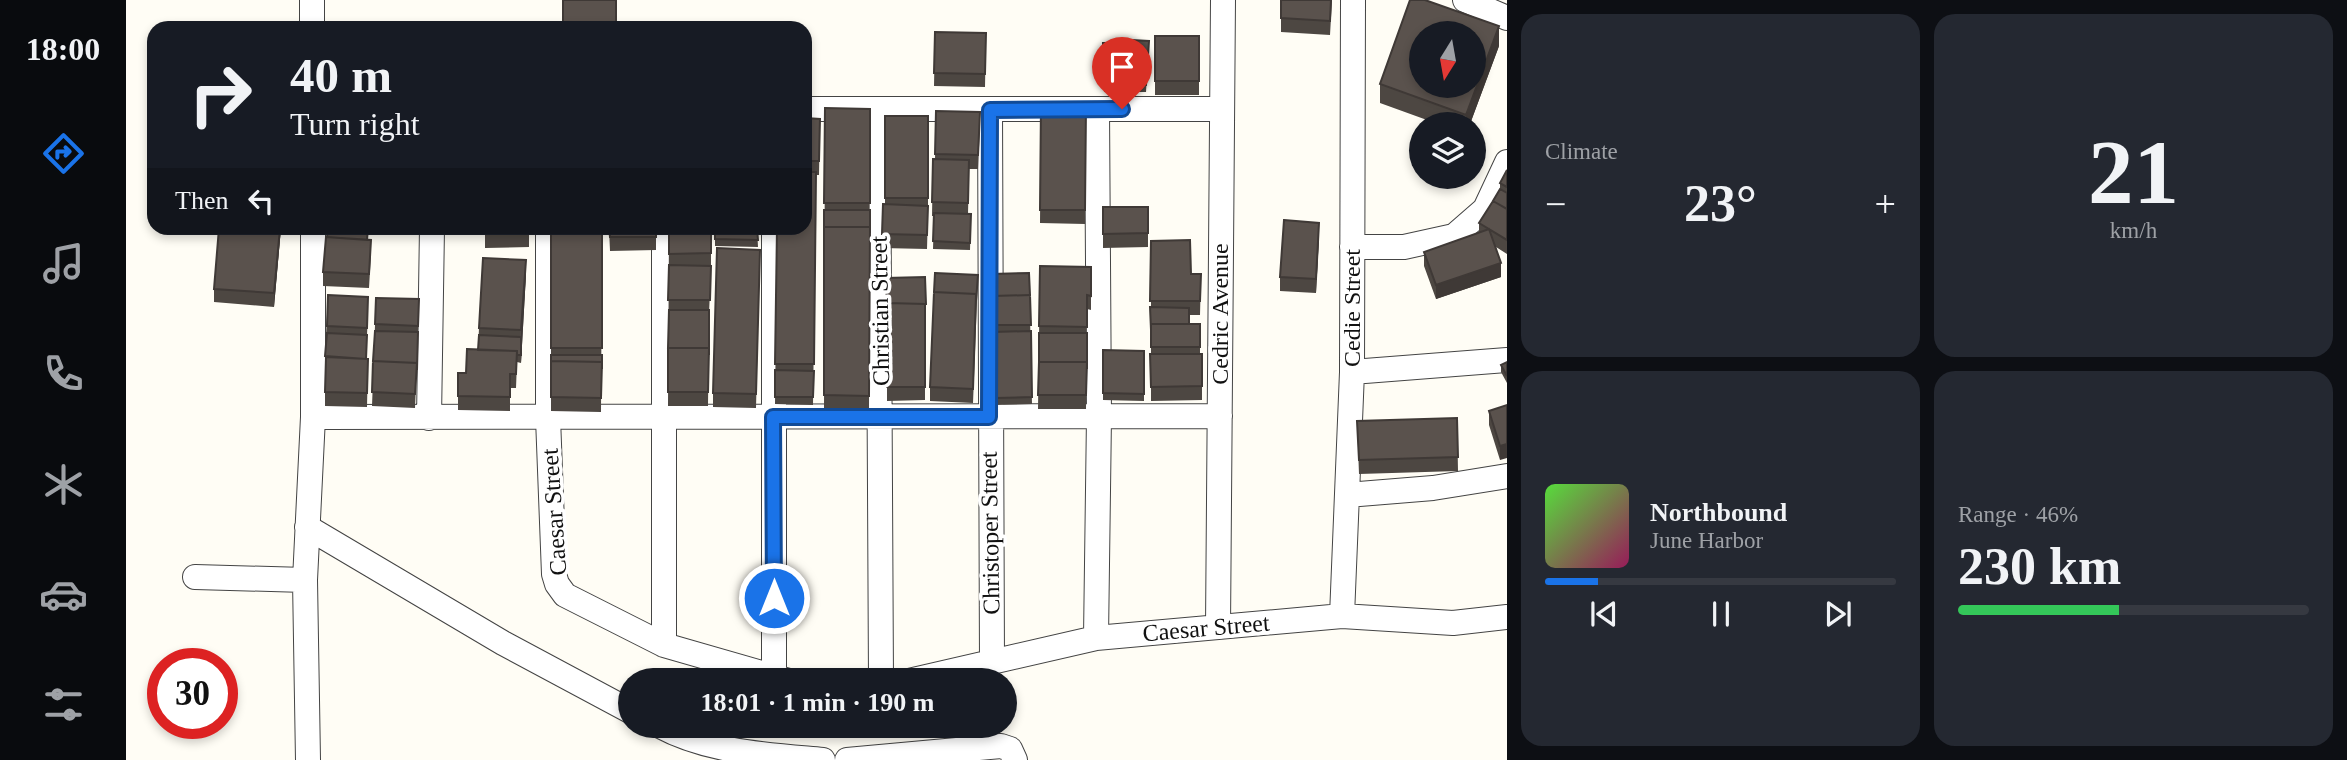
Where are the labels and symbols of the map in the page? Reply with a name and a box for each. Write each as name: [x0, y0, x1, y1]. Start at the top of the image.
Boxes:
north arrow: [1409, 21, 1486, 98]
pin: [1092, 37, 1152, 109]
street label: Christian Street: [866, 235, 894, 386]
street label: Cedric Avenue: [1207, 243, 1233, 385]
street label: Cedie Street: [1339, 249, 1365, 367]
street label: Caesar Street: [537, 447, 571, 576]
street label: Christoper Street: [976, 451, 1004, 615]
position arrow: [737, 561, 811, 635]
street label: Caesar Street: [1141, 609, 1271, 646]
speed limit sign: 30: [147, 648, 238, 739]

